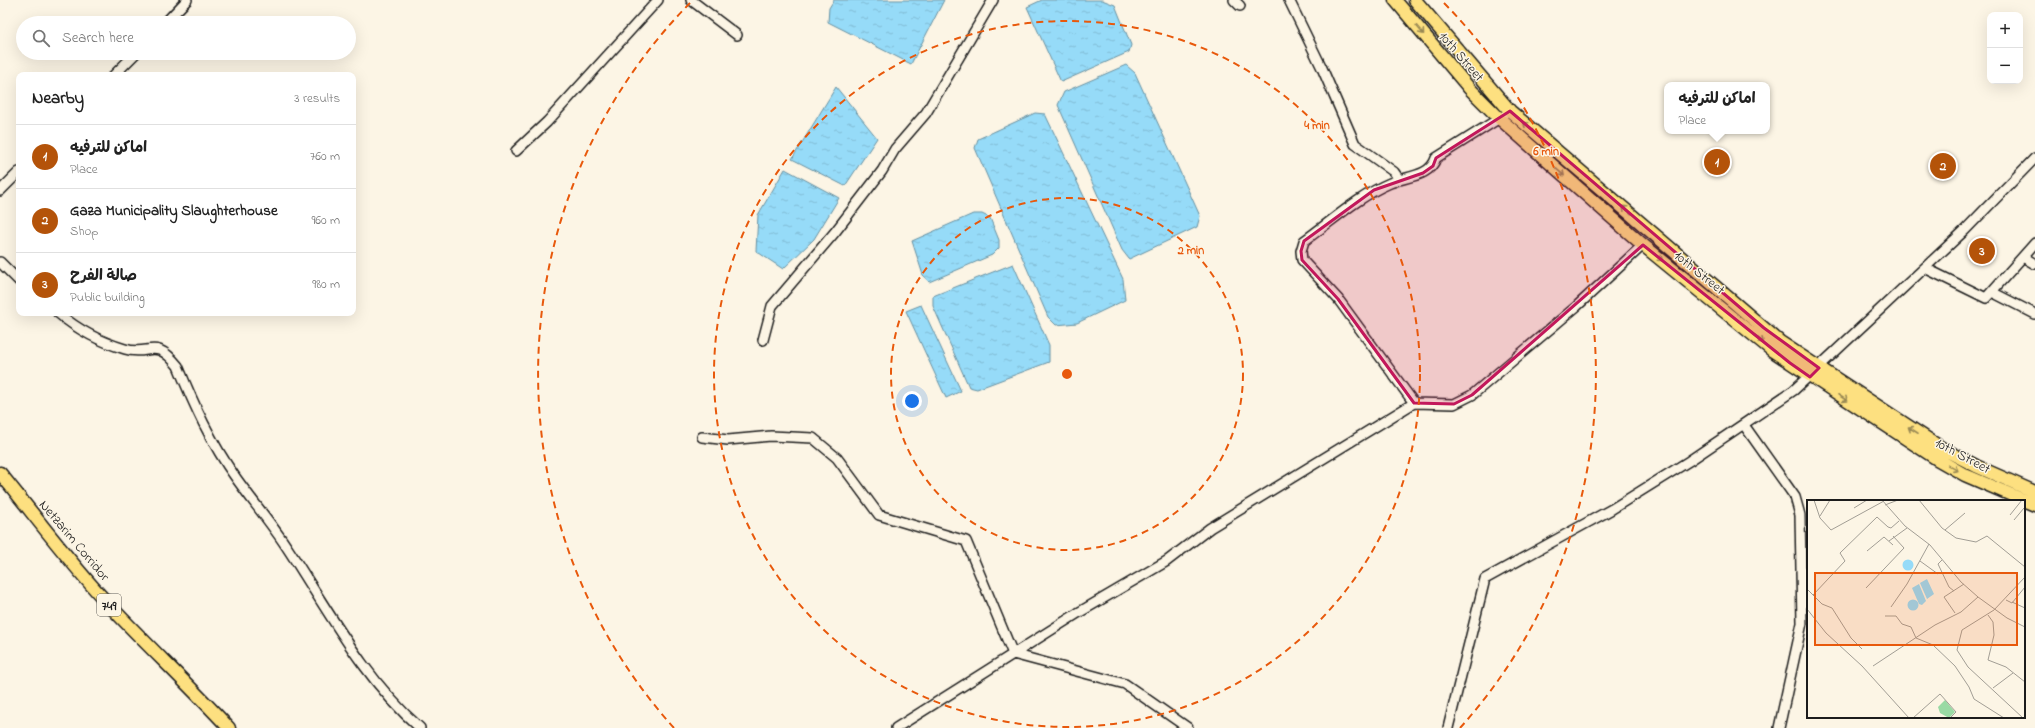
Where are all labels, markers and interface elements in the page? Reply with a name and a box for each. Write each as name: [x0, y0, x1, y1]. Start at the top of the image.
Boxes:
map controls: [1987, 12, 2023, 84]
button: +: [1987, 12, 2023, 48]
search box: [16, 16, 356, 60]
one-way arrow: [1415, 24, 1424, 35]
icon: search: [30, 27, 52, 49]
text: Search here: [62, 27, 134, 49]
street label: 10th Street: [1433, 27, 1489, 87]
button: −: [1987, 48, 2023, 84]
popup: [1664, 82, 1770, 134]
text: Nearby: [32, 86, 84, 111]
text: اماكن للترفيه: [1678, 88, 1756, 110]
text: 3 results: [294, 89, 340, 108]
text: Place: [1678, 111, 1706, 130]
text: 4 min: [1303, 117, 1330, 135]
one-way arrow: [1523, 121, 1533, 130]
text: اماكن للترفيه: [70, 137, 147, 159]
text: 6 min: [1532, 143, 1559, 161]
text: 1: [43, 147, 47, 166]
text: 760 m: [310, 147, 340, 166]
pin: 1: [1704, 147, 1730, 177]
pin: 2: [1930, 151, 1956, 181]
text: Place: [70, 160, 98, 179]
one-way arrow: [1555, 167, 1565, 177]
text: Gaza Municipality Slaughterhouse: [70, 200, 278, 222]
one-way arrow: [1622, 206, 1632, 215]
text: 2: [42, 211, 48, 230]
text: 960 m: [311, 211, 340, 230]
text: Shop: [70, 222, 98, 241]
pin: 3: [1969, 236, 1995, 266]
text: 2 min: [1177, 242, 1204, 260]
street label: 10th Street: [1669, 246, 1729, 301]
one-way arrow: [1652, 253, 1663, 262]
text: صالة الفرح: [70, 265, 137, 287]
text: 3: [42, 275, 48, 294]
text: 980 m: [312, 275, 340, 294]
text: Public building: [70, 288, 145, 307]
one-way arrow: [1754, 335, 1764, 344]
centre of rings: [1060, 367, 1074, 381]
your location: [902, 391, 922, 411]
one-way arrow: [1837, 394, 1848, 402]
one-way arrow: [1907, 425, 1919, 433]
street label: 10th Street: [1931, 433, 1994, 480]
one-way arrow: [1947, 464, 1959, 472]
street label: Netzarim Corridor: [33, 496, 115, 587]
inset map: [1807, 500, 2025, 718]
road number: 749: [97, 594, 121, 616]

